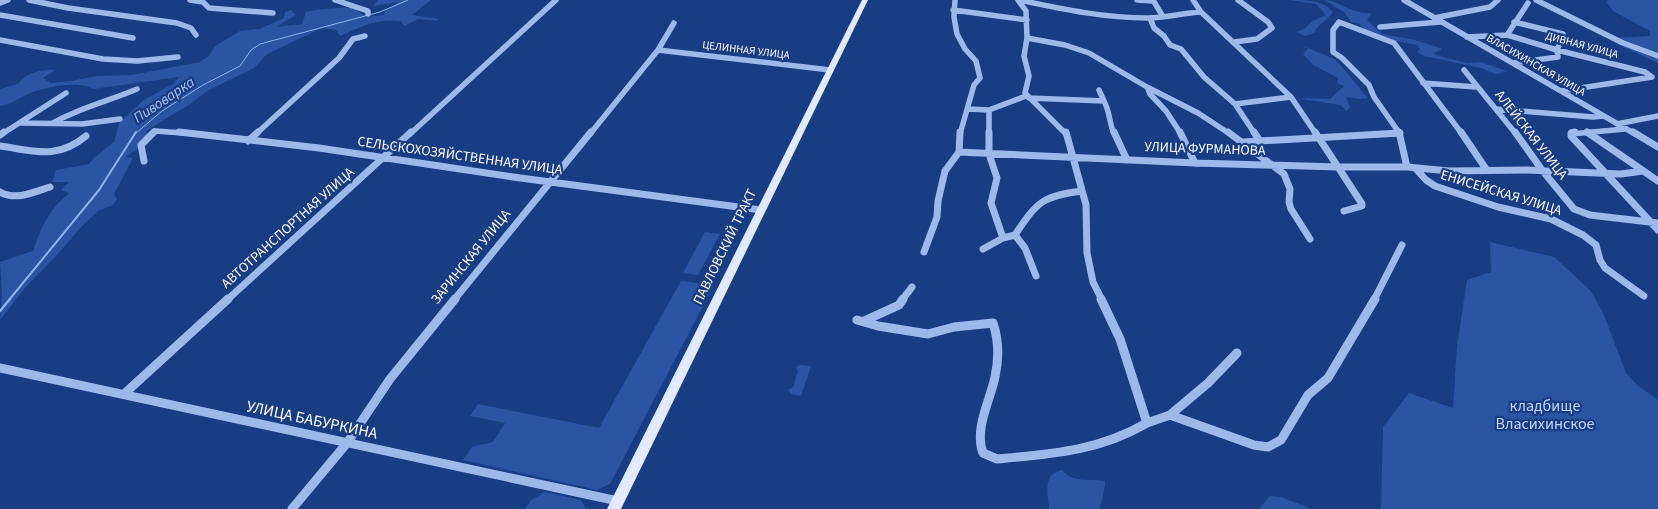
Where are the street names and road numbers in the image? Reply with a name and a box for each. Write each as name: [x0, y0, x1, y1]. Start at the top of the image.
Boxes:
street label: ДИВНАЯ УЛИЦА: [1544, 28, 1620, 62]
street label: ВЛАСИХИНСКАЯ УЛИЦА: [1484, 30, 1588, 100]
street label: ЦЕЛИННАЯ УЛИЦА: [701, 37, 791, 63]
street label: АЛЕЙСКАЯ УЛИЦА: [1490, 86, 1573, 184]
street label: СЕЛЬСКОХОЗЯЙСТВЕННАЯ УЛИЦА: [356, 132, 564, 180]
street label: УЛИЦА ФУРМАНОВА: [1144, 137, 1266, 161]
street label: АВТОТРАНСПОРТНАЯ УЛИЦА: [217, 162, 359, 293]
street label: ЕНИСЕЙСКАЯ УЛИЦА: [1438, 165, 1564, 221]
street label: ПАВЛОВСКИЙ ТРАКТ: [688, 185, 762, 308]
street label: ЗАРИНСКАЯ УЛИЦА: [426, 205, 516, 309]
street label: УЛИЦА БАБУРКИНА: [244, 395, 380, 445]

